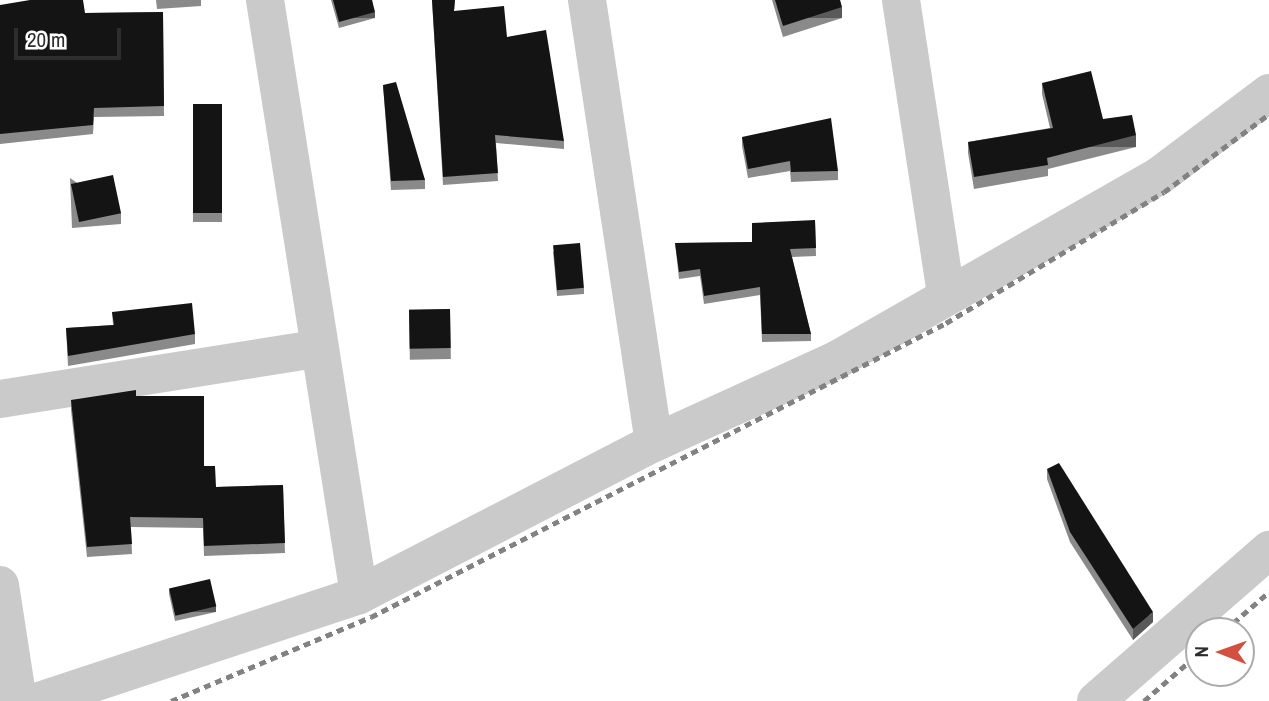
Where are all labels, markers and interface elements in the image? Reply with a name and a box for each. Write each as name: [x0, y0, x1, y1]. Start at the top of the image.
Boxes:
scale bar: [18, 14, 124, 58]
text: 20 m: [27, 25, 65, 54]
north arrow: [1185, 617, 1255, 687]
text: N: [1188, 646, 1214, 658]

